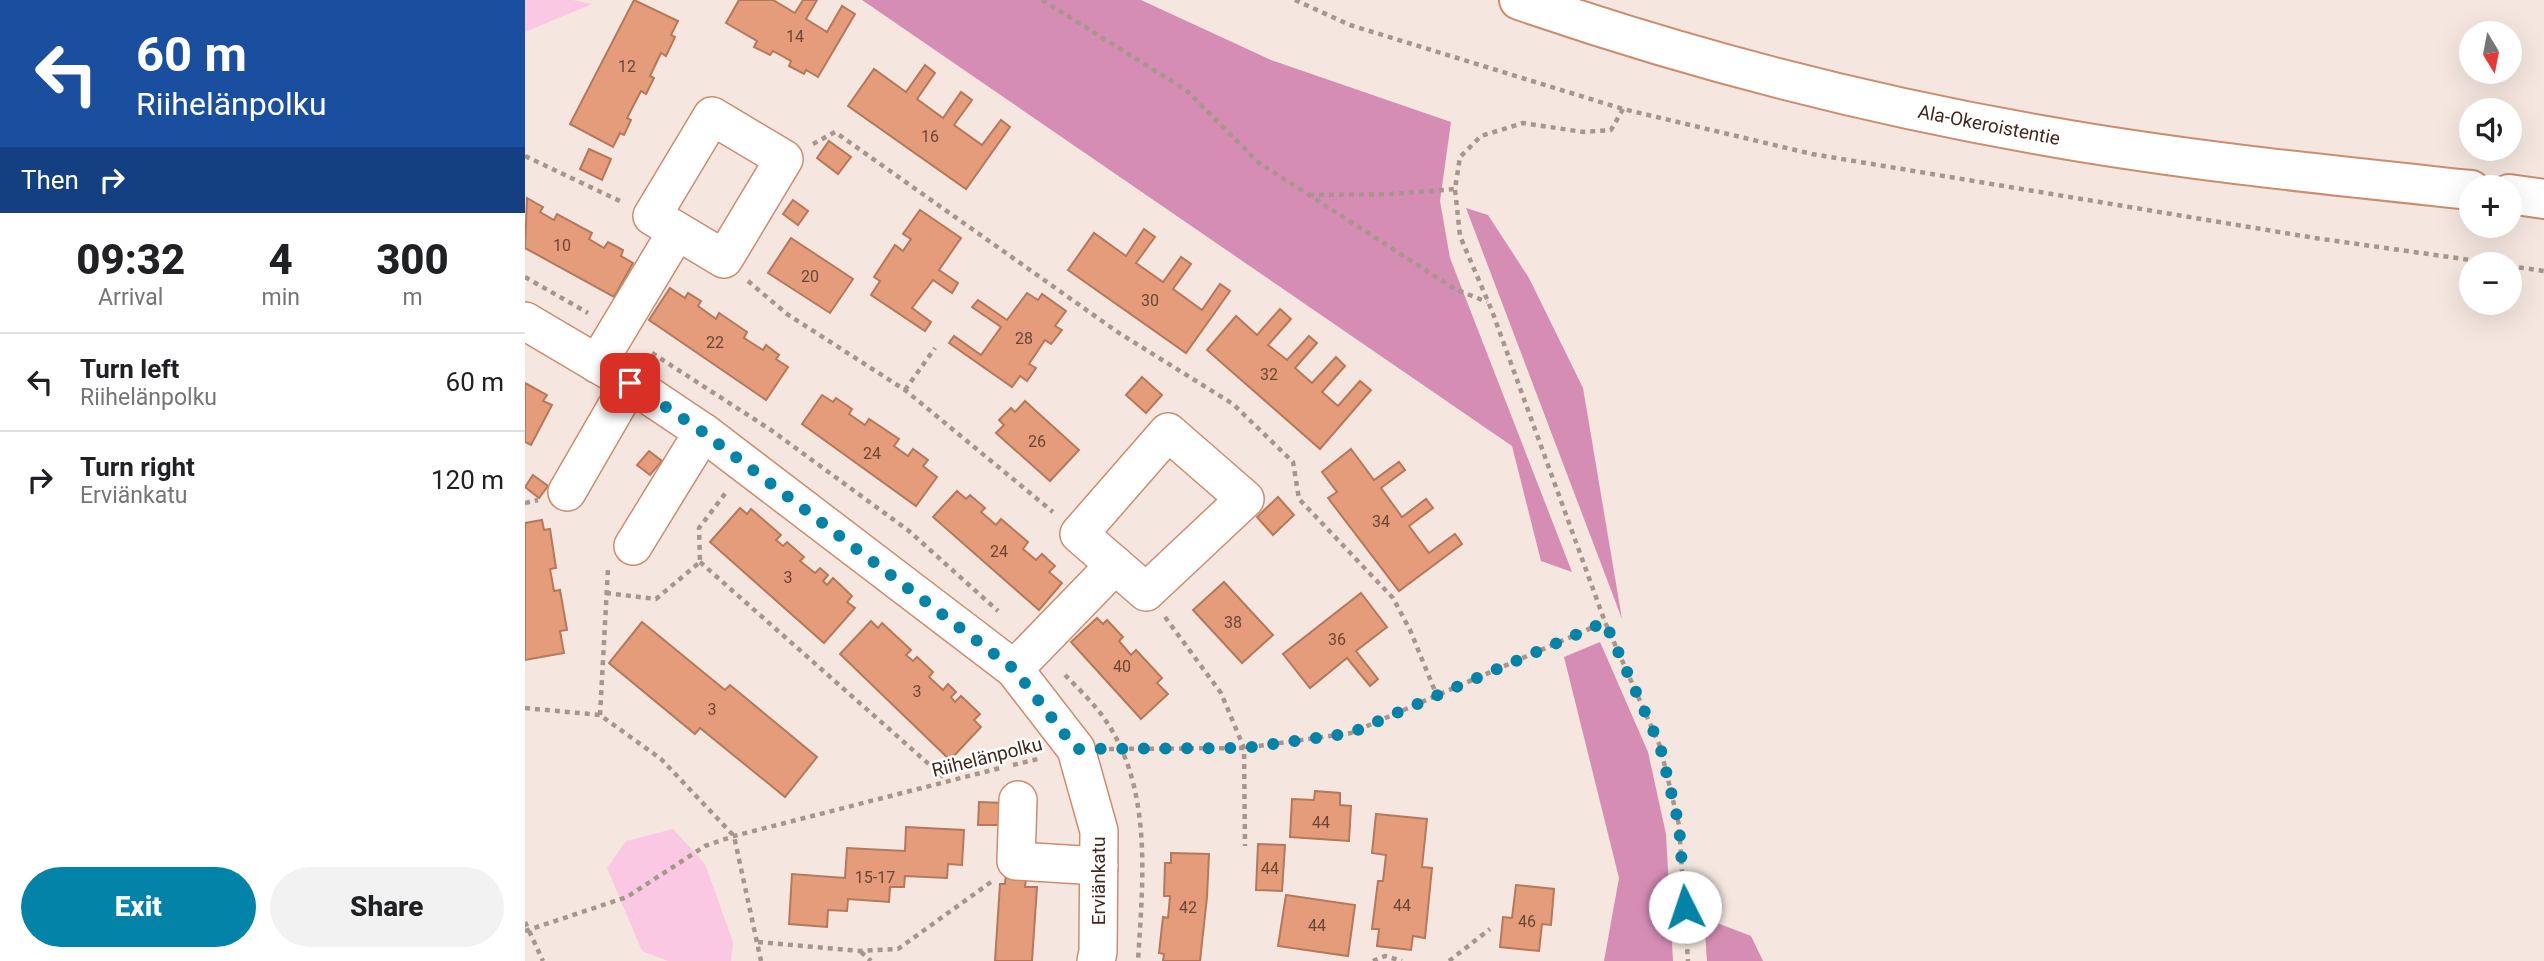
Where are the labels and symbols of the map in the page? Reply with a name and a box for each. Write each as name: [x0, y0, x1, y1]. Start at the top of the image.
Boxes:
north arrow: [2459, 21, 2522, 84]
house number: 14: [786, 27, 804, 46]
house number: 12: [618, 57, 636, 76]
street label: Ala-Okeroistentie: [1916, 100, 2062, 150]
house number: 16: [921, 127, 939, 146]
house number: 10: [553, 236, 571, 255]
house number: 20: [801, 267, 819, 286]
house number: 30: [1141, 291, 1159, 310]
house number: 28: [1015, 329, 1033, 348]
house number: 22: [706, 333, 724, 352]
pin: [600, 353, 660, 413]
house number: 32: [1260, 365, 1278, 384]
house number: 26: [1028, 432, 1046, 451]
house number: 24: [863, 444, 881, 463]
house number: 34: [1372, 512, 1390, 531]
house number: 24: [990, 542, 1008, 561]
house number: 3: [784, 568, 793, 587]
house number: 38: [1224, 613, 1242, 632]
house number: 36: [1328, 630, 1346, 649]
house number: 40: [1113, 657, 1131, 676]
house number: 3: [913, 682, 922, 701]
house number: 3: [708, 700, 717, 719]
street label: Riihelänpolku: [929, 732, 1045, 782]
house number: 44: [1312, 813, 1330, 832]
street label: Erviänkatu: [1087, 837, 1110, 925]
house number: 44: [1261, 859, 1279, 878]
house number: 15-17: [855, 868, 895, 887]
position arrow: [1648, 870, 1722, 944]
house number: 44: [1393, 896, 1411, 915]
house number: 42: [1179, 898, 1197, 917]
house number: 46: [1518, 912, 1536, 931]
house number: 44: [1308, 916, 1326, 935]

